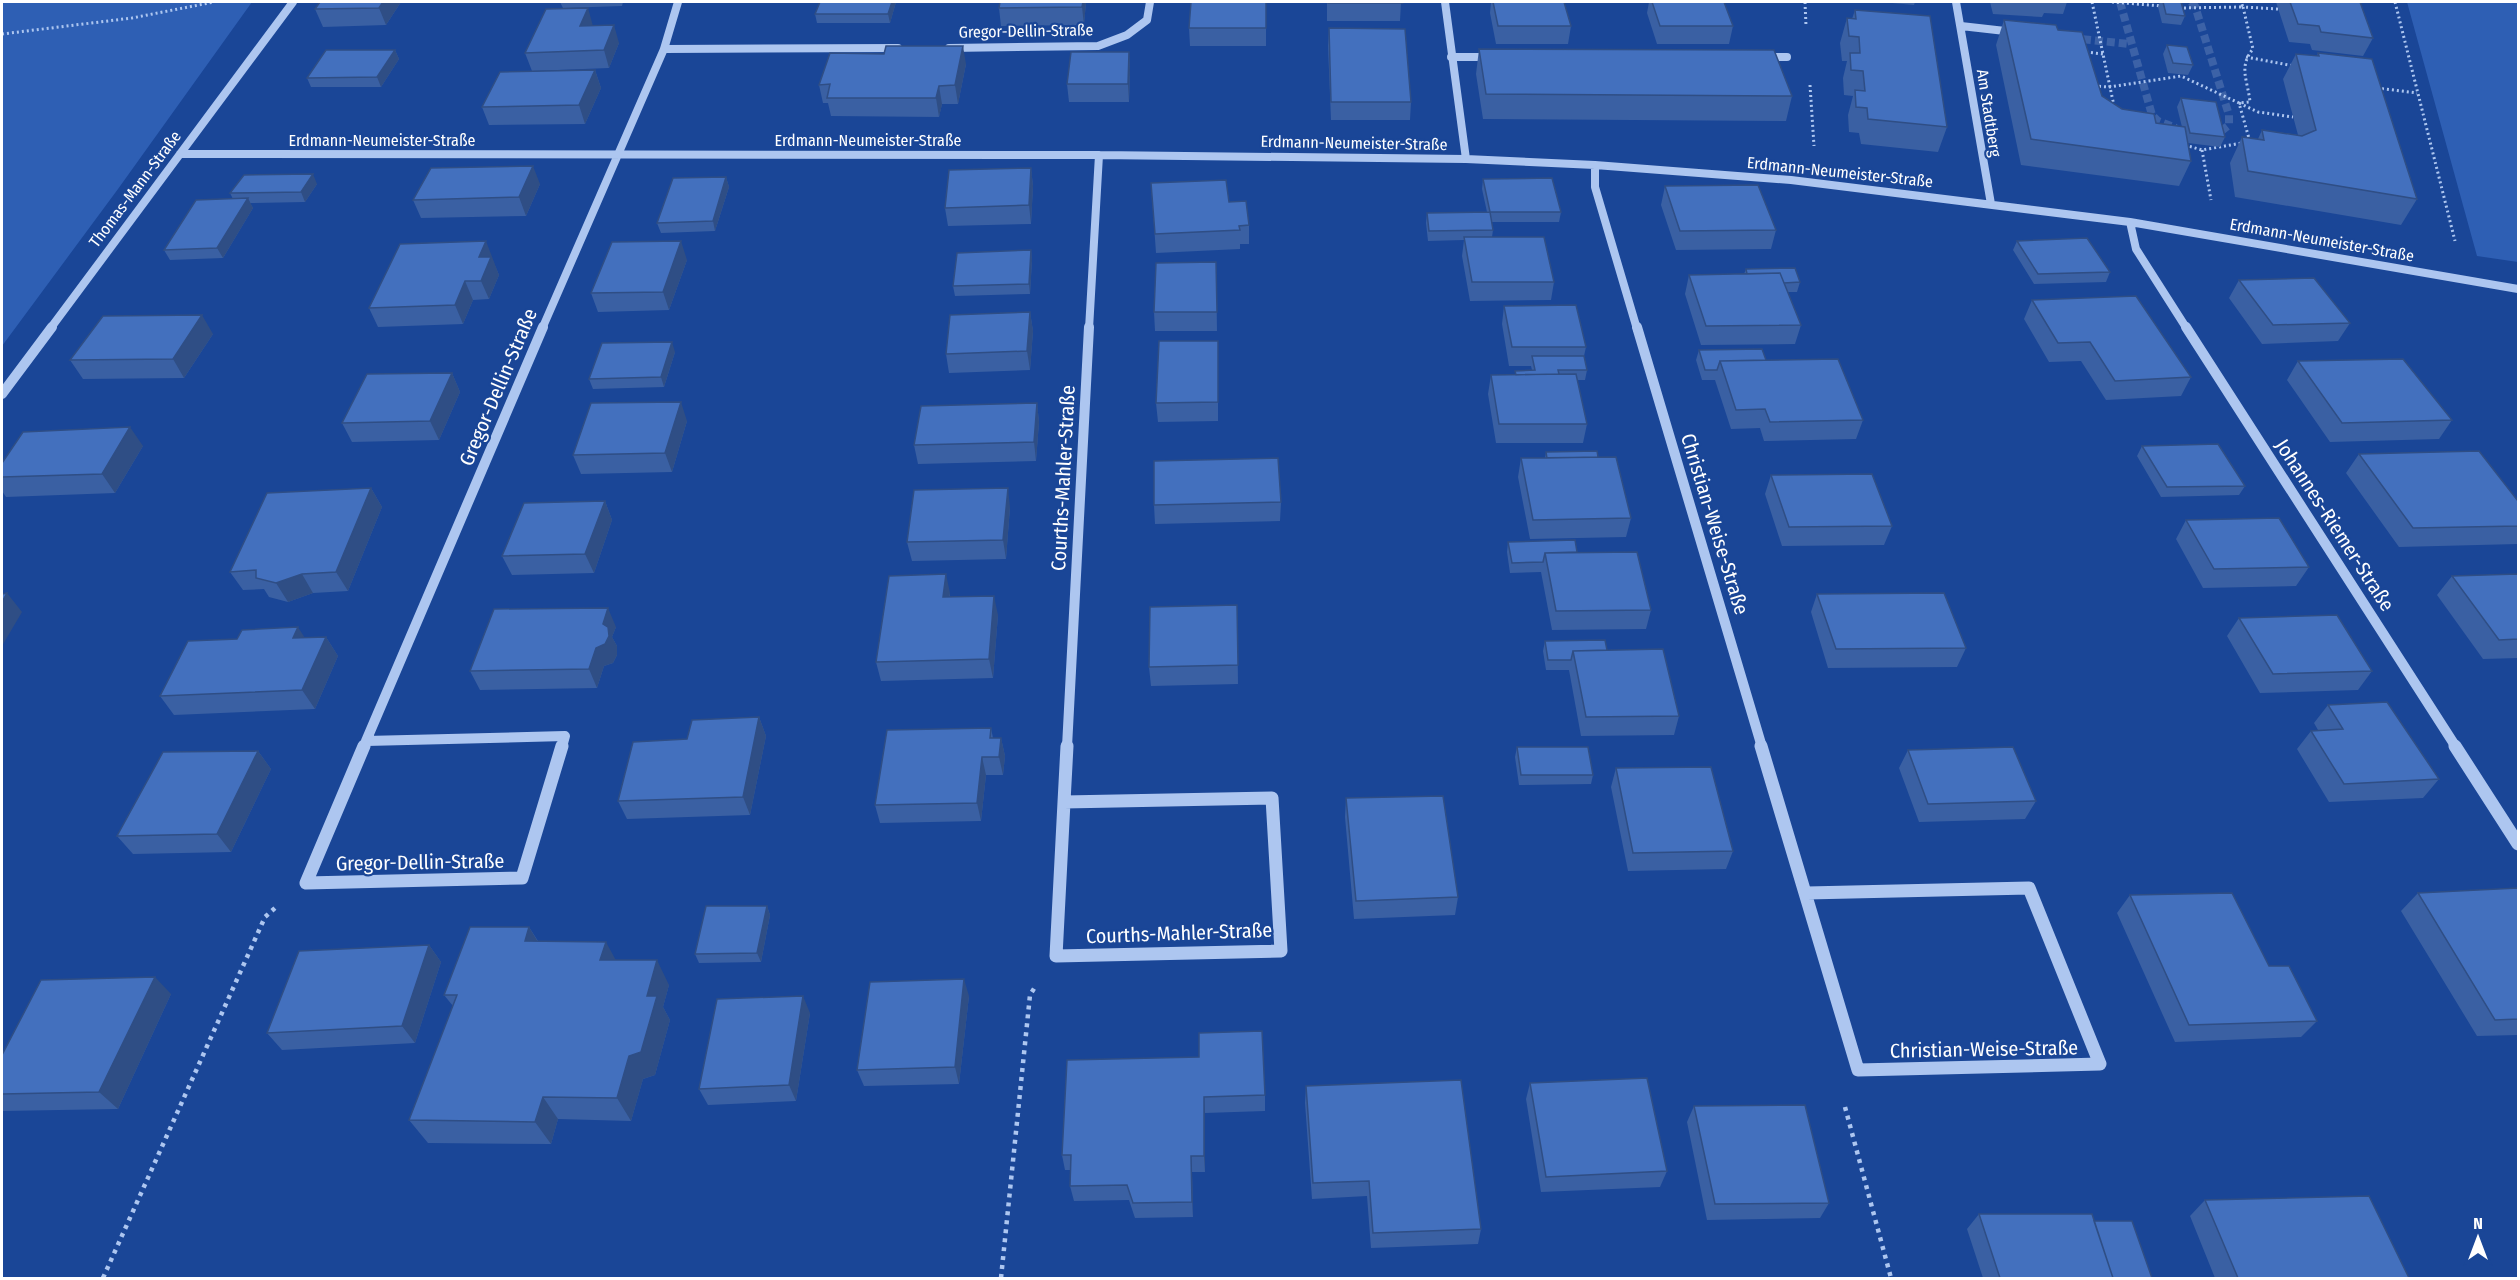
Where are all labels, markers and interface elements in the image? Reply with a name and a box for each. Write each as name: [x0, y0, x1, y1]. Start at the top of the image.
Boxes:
street label: Gregor-Dellin-Straße: [958, 20, 1094, 42]
street label: Am Stadtberg: [1973, 68, 2005, 159]
street label: Thomas-Mann-Straße: [85, 127, 185, 251]
street label: Erdmann-Neumeister-Straße: [289, 131, 475, 150]
street label: Erdmann-Neumeister-Straße: [775, 131, 961, 150]
street label: Erdmann-Neumeister-Straße: [1260, 132, 1448, 154]
street label: Erdmann-Neumeister-Straße: [1746, 153, 1934, 191]
street label: Erdmann-Neumeister-Straße: [2228, 214, 2416, 266]
street label: Gregor-Dellin-Straße: [454, 305, 542, 469]
street label: Courths-Mahler-Straße: [1046, 384, 1080, 572]
street label: Christian-Weise-Straße: [1676, 430, 1754, 618]
street label: Johannes-Riemer-Straße: [2270, 435, 2400, 615]
street label: Gregor-Dellin-Straße: [336, 849, 504, 875]
street label: Courths-Mahler-Straße: [1086, 918, 1272, 948]
street label: Christian-Weise-Straße: [1890, 1035, 2078, 1063]
north arrow: [2448, 1208, 2508, 1268]
text: N: [2473, 1214, 2483, 1233]

